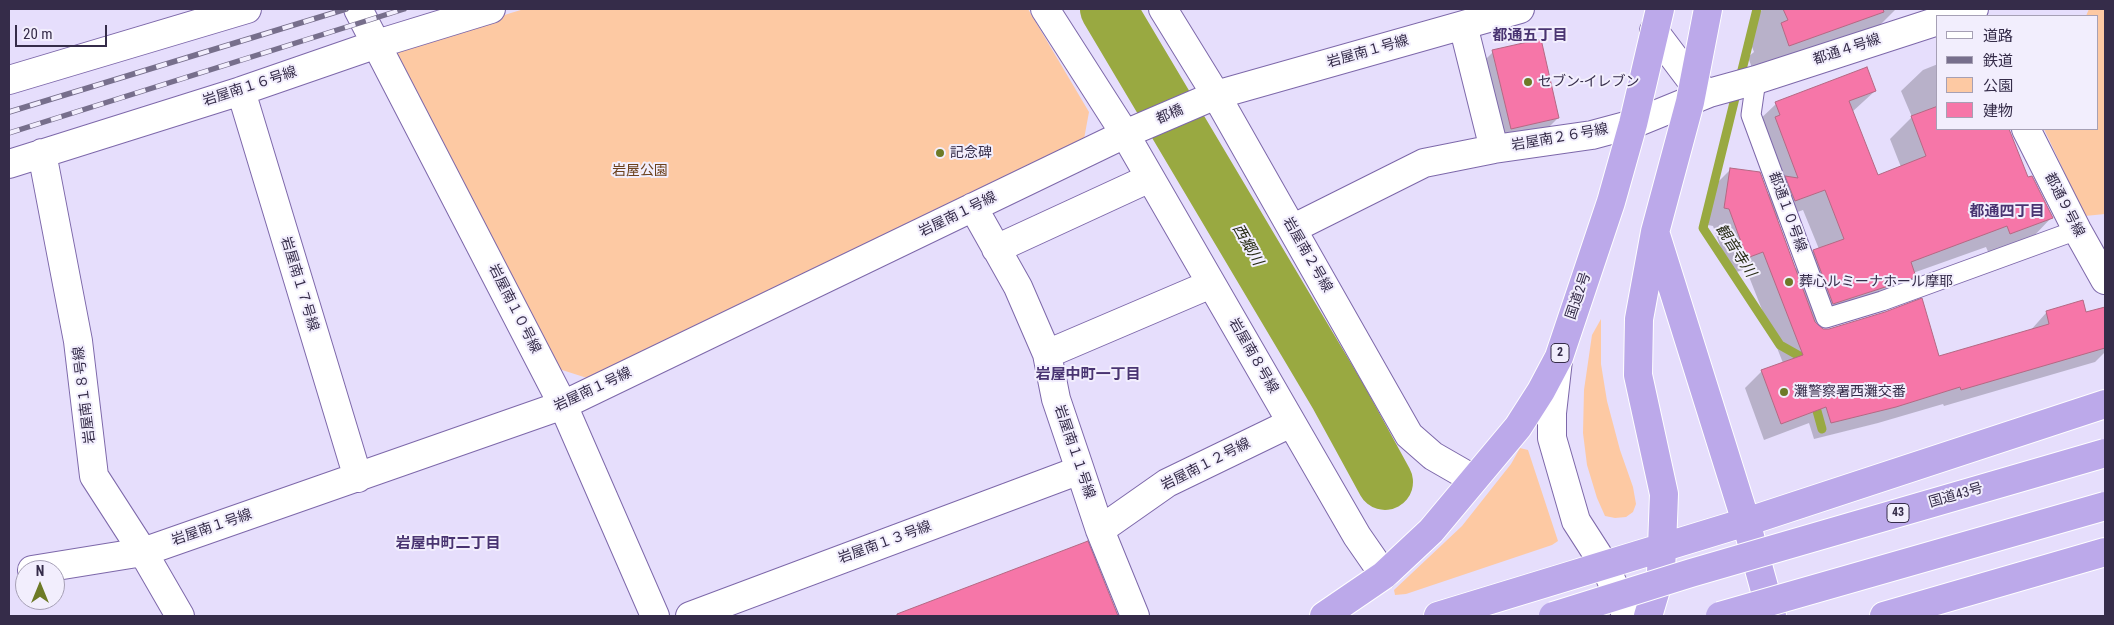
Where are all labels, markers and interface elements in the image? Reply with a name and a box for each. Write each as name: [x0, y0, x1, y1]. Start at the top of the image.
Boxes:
scale bar: [18, 15, 110, 47]
legend: [1936, 15, 2099, 130]
text: 20 m: [23, 25, 53, 43]
district label: 都通五丁目: [1493, 27, 1567, 45]
text: 道路: [1983, 27, 2013, 45]
street label: 都通４号線: [1811, 31, 1883, 69]
street label: 岩屋南１号線: [1325, 32, 1411, 72]
text: 鉄道: [1983, 52, 2013, 70]
street label: 岩屋南１６号線: [201, 64, 299, 110]
place label: セブン-イレブン: [1538, 74, 1639, 90]
marker: セブン-イレブン: [1522, 76, 1534, 88]
text: 公園: [1983, 77, 2013, 95]
street label: 都橋: [1154, 102, 1186, 128]
text: 建物: [1983, 102, 2013, 120]
street label: 岩屋南２６号線: [1510, 121, 1610, 155]
place label: 記念碑: [950, 145, 992, 161]
marker: 記念碑: [934, 147, 946, 159]
park label: 岩屋公園: [612, 163, 668, 179]
street label: 都通１０号線: [1765, 170, 1809, 254]
street label: 都通９号線: [2041, 170, 2087, 240]
street label: 岩屋南１号線: [917, 189, 999, 241]
district label: 都通四丁目: [1970, 203, 2044, 221]
street label: 岩屋南２号線: [1279, 214, 1335, 296]
water label: 西郷川: [1228, 221, 1266, 269]
water label: 観音寺川: [1711, 221, 1759, 281]
street label: 岩屋南１７号線: [277, 235, 321, 333]
street label: 岩屋南１０号線: [484, 262, 544, 356]
street label: 国道2号: [1563, 270, 1595, 322]
place label: 葬心ルミーナホール摩耶: [1799, 274, 1953, 290]
marker: 葬心ルミーナホール摩耶: [1783, 276, 1795, 288]
street label: 岩屋南８号線: [1225, 315, 1281, 397]
road number: 2: [1551, 343, 1569, 362]
street label: 岩屋南１８号線: [71, 345, 99, 445]
street label: 岩屋南１号線: [551, 365, 635, 415]
district label: 岩屋中町一丁目: [1036, 366, 1140, 384]
place label: 灘警察署西灘交番: [1794, 384, 1906, 400]
marker: 灘警察署西灘交番: [1778, 386, 1790, 398]
street label: 岩屋南１１号線: [1050, 403, 1098, 501]
street label: 岩屋南１２号線: [1159, 435, 1253, 495]
street label: 国道43号: [1927, 480, 1985, 512]
road number: 43: [1887, 503, 1909, 522]
street label: 岩屋南１号線: [170, 506, 254, 550]
street label: 岩屋南１３号線: [836, 518, 934, 568]
district label: 岩屋中町二丁目: [396, 535, 500, 553]
north arrow: [15, 560, 65, 610]
text: N: [36, 563, 44, 579]

